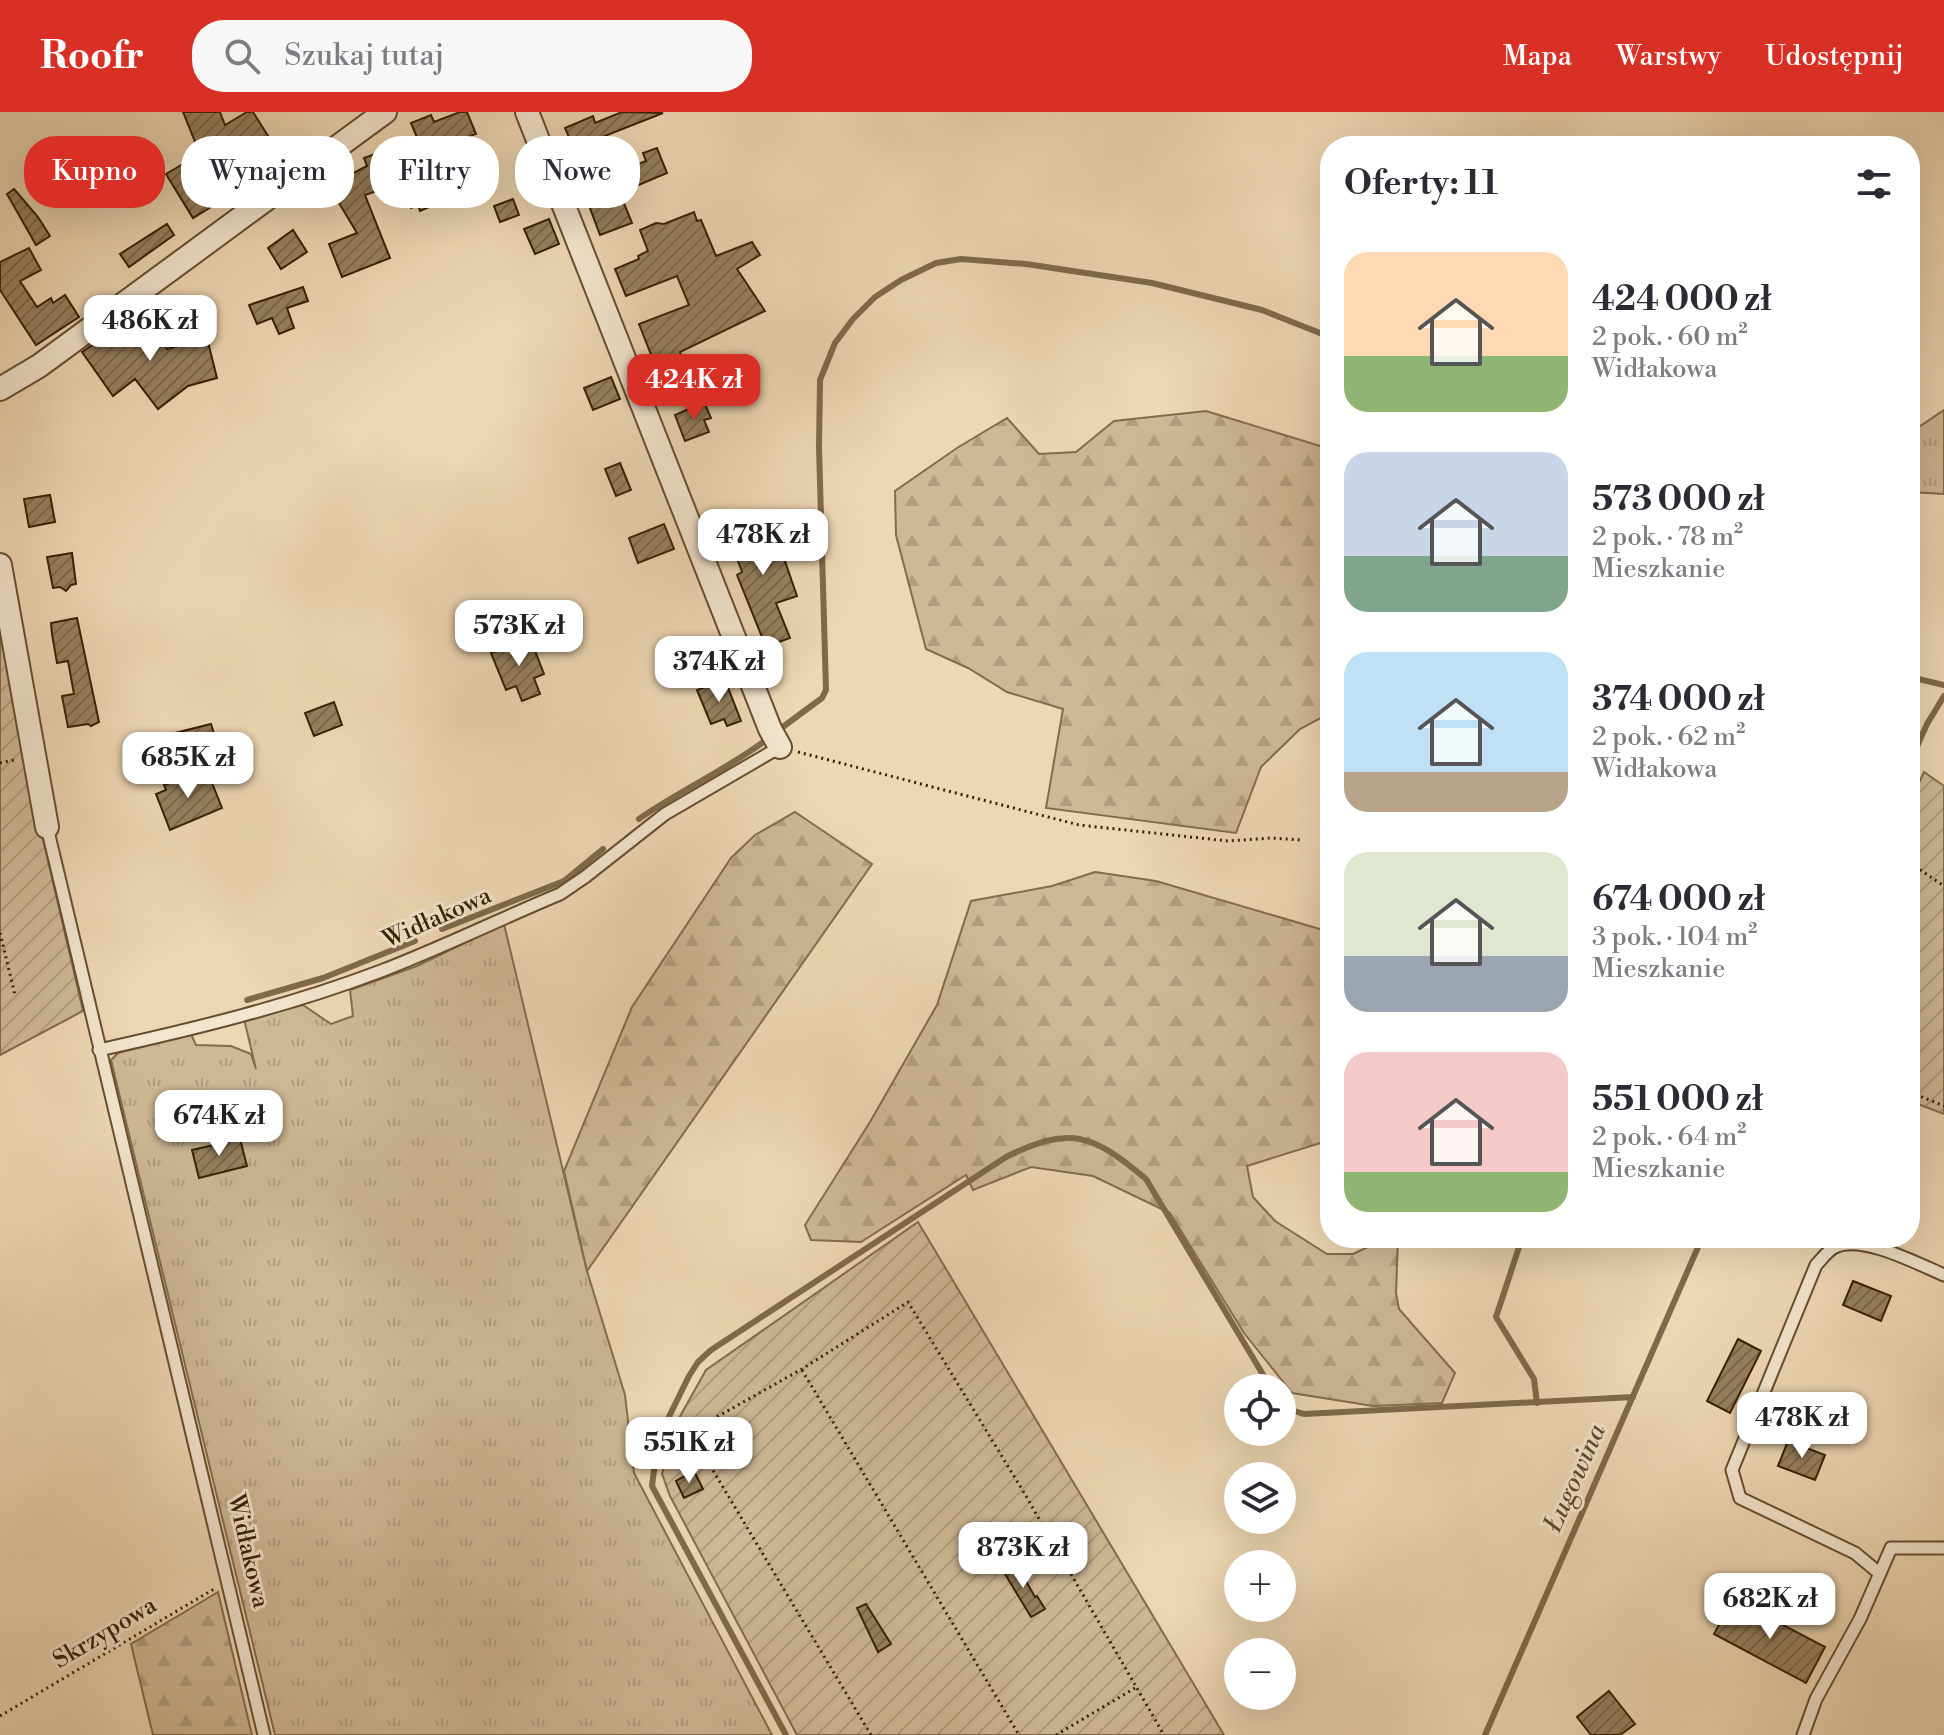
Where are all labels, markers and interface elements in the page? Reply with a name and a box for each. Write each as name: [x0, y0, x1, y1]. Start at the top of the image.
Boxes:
search box: [192, 20, 752, 92]
text: Roofr: [40, 33, 144, 80]
icon: search: [220, 34, 264, 78]
text: Szukaj tutaj: [284, 37, 444, 75]
text: Mapa: [1503, 39, 1572, 74]
text: Warstwy: [1616, 39, 1721, 74]
text: Udostępnij: [1765, 39, 1904, 74]
chip: Kupno: [24, 136, 165, 208]
chip: Wynajem: [181, 136, 354, 208]
chip: Filtry: [370, 136, 499, 208]
chip: Nowe: [515, 136, 640, 208]
icon: filters: [1852, 162, 1896, 206]
text: Oferty: 11: [1344, 163, 1498, 205]
text: 424 000 zł: [1592, 279, 1772, 321]
icon: home: [1408, 284, 1504, 380]
pin: 486K zł: [76, 295, 224, 363]
text: 486K zł: [102, 305, 198, 337]
text: 2 pok. · 60 m²: [1592, 321, 1748, 353]
text: Widłakowa: [1592, 353, 1718, 385]
pin: 424K zł: [620, 354, 768, 422]
text: 424K zł: [645, 364, 743, 396]
text: 573 000 zł: [1592, 479, 1765, 521]
icon: home: [1408, 484, 1504, 580]
pin: 478K zł: [689, 509, 837, 577]
text: 478K zł: [716, 519, 810, 551]
text: 2 pok. · 78 m²: [1592, 521, 1743, 553]
text: Mieszkanie: [1592, 553, 1725, 585]
pin: 573K zł: [445, 600, 593, 668]
text: 573K zł: [473, 610, 565, 642]
pin: 374K zł: [645, 636, 793, 704]
text: 374K zł: [673, 646, 765, 678]
text: 374 000 zł: [1592, 679, 1765, 721]
icon: home: [1408, 684, 1504, 780]
text: 2 pok. · 62 m²: [1592, 721, 1745, 753]
pin: 685K zł: [114, 732, 262, 800]
text: 685K zł: [140, 742, 236, 774]
text: Widłakowa: [1592, 753, 1718, 785]
text: 674 000 zł: [1592, 879, 1765, 921]
street label: Widłakowa: [377, 880, 497, 956]
icon: home: [1408, 884, 1504, 980]
text: 3 pok. · 104 m²: [1592, 921, 1757, 953]
text: Mieszkanie: [1592, 953, 1725, 985]
text: 551 000 zł: [1592, 1079, 1763, 1121]
icon: home: [1408, 1084, 1504, 1180]
pin: 674K zł: [145, 1090, 293, 1158]
text: 674K zł: [173, 1100, 265, 1132]
text: 2 pok. · 64 m²: [1592, 1121, 1746, 1153]
text: Mieszkanie: [1592, 1153, 1725, 1185]
map controls: [1224, 1374, 1296, 1710]
button: locate: [1224, 1374, 1296, 1446]
pin: 478K zł: [1728, 1392, 1876, 1460]
text: 478K zł: [1755, 1402, 1849, 1434]
pin: 551K zł: [615, 1417, 763, 1485]
water label: Ługowina: [1537, 1419, 1613, 1538]
text: 551K zł: [644, 1427, 734, 1459]
button: layers: [1224, 1462, 1296, 1534]
street label: Widłakowa: [220, 1490, 276, 1612]
pin: 873K zł: [949, 1522, 1097, 1590]
text: 873K zł: [977, 1532, 1069, 1564]
button: +: [1224, 1550, 1296, 1622]
pin: 682K zł: [1696, 1573, 1844, 1641]
text: 682K zł: [1722, 1583, 1818, 1615]
street label: Skrzypowa: [48, 1590, 163, 1676]
button: −: [1224, 1638, 1296, 1710]

